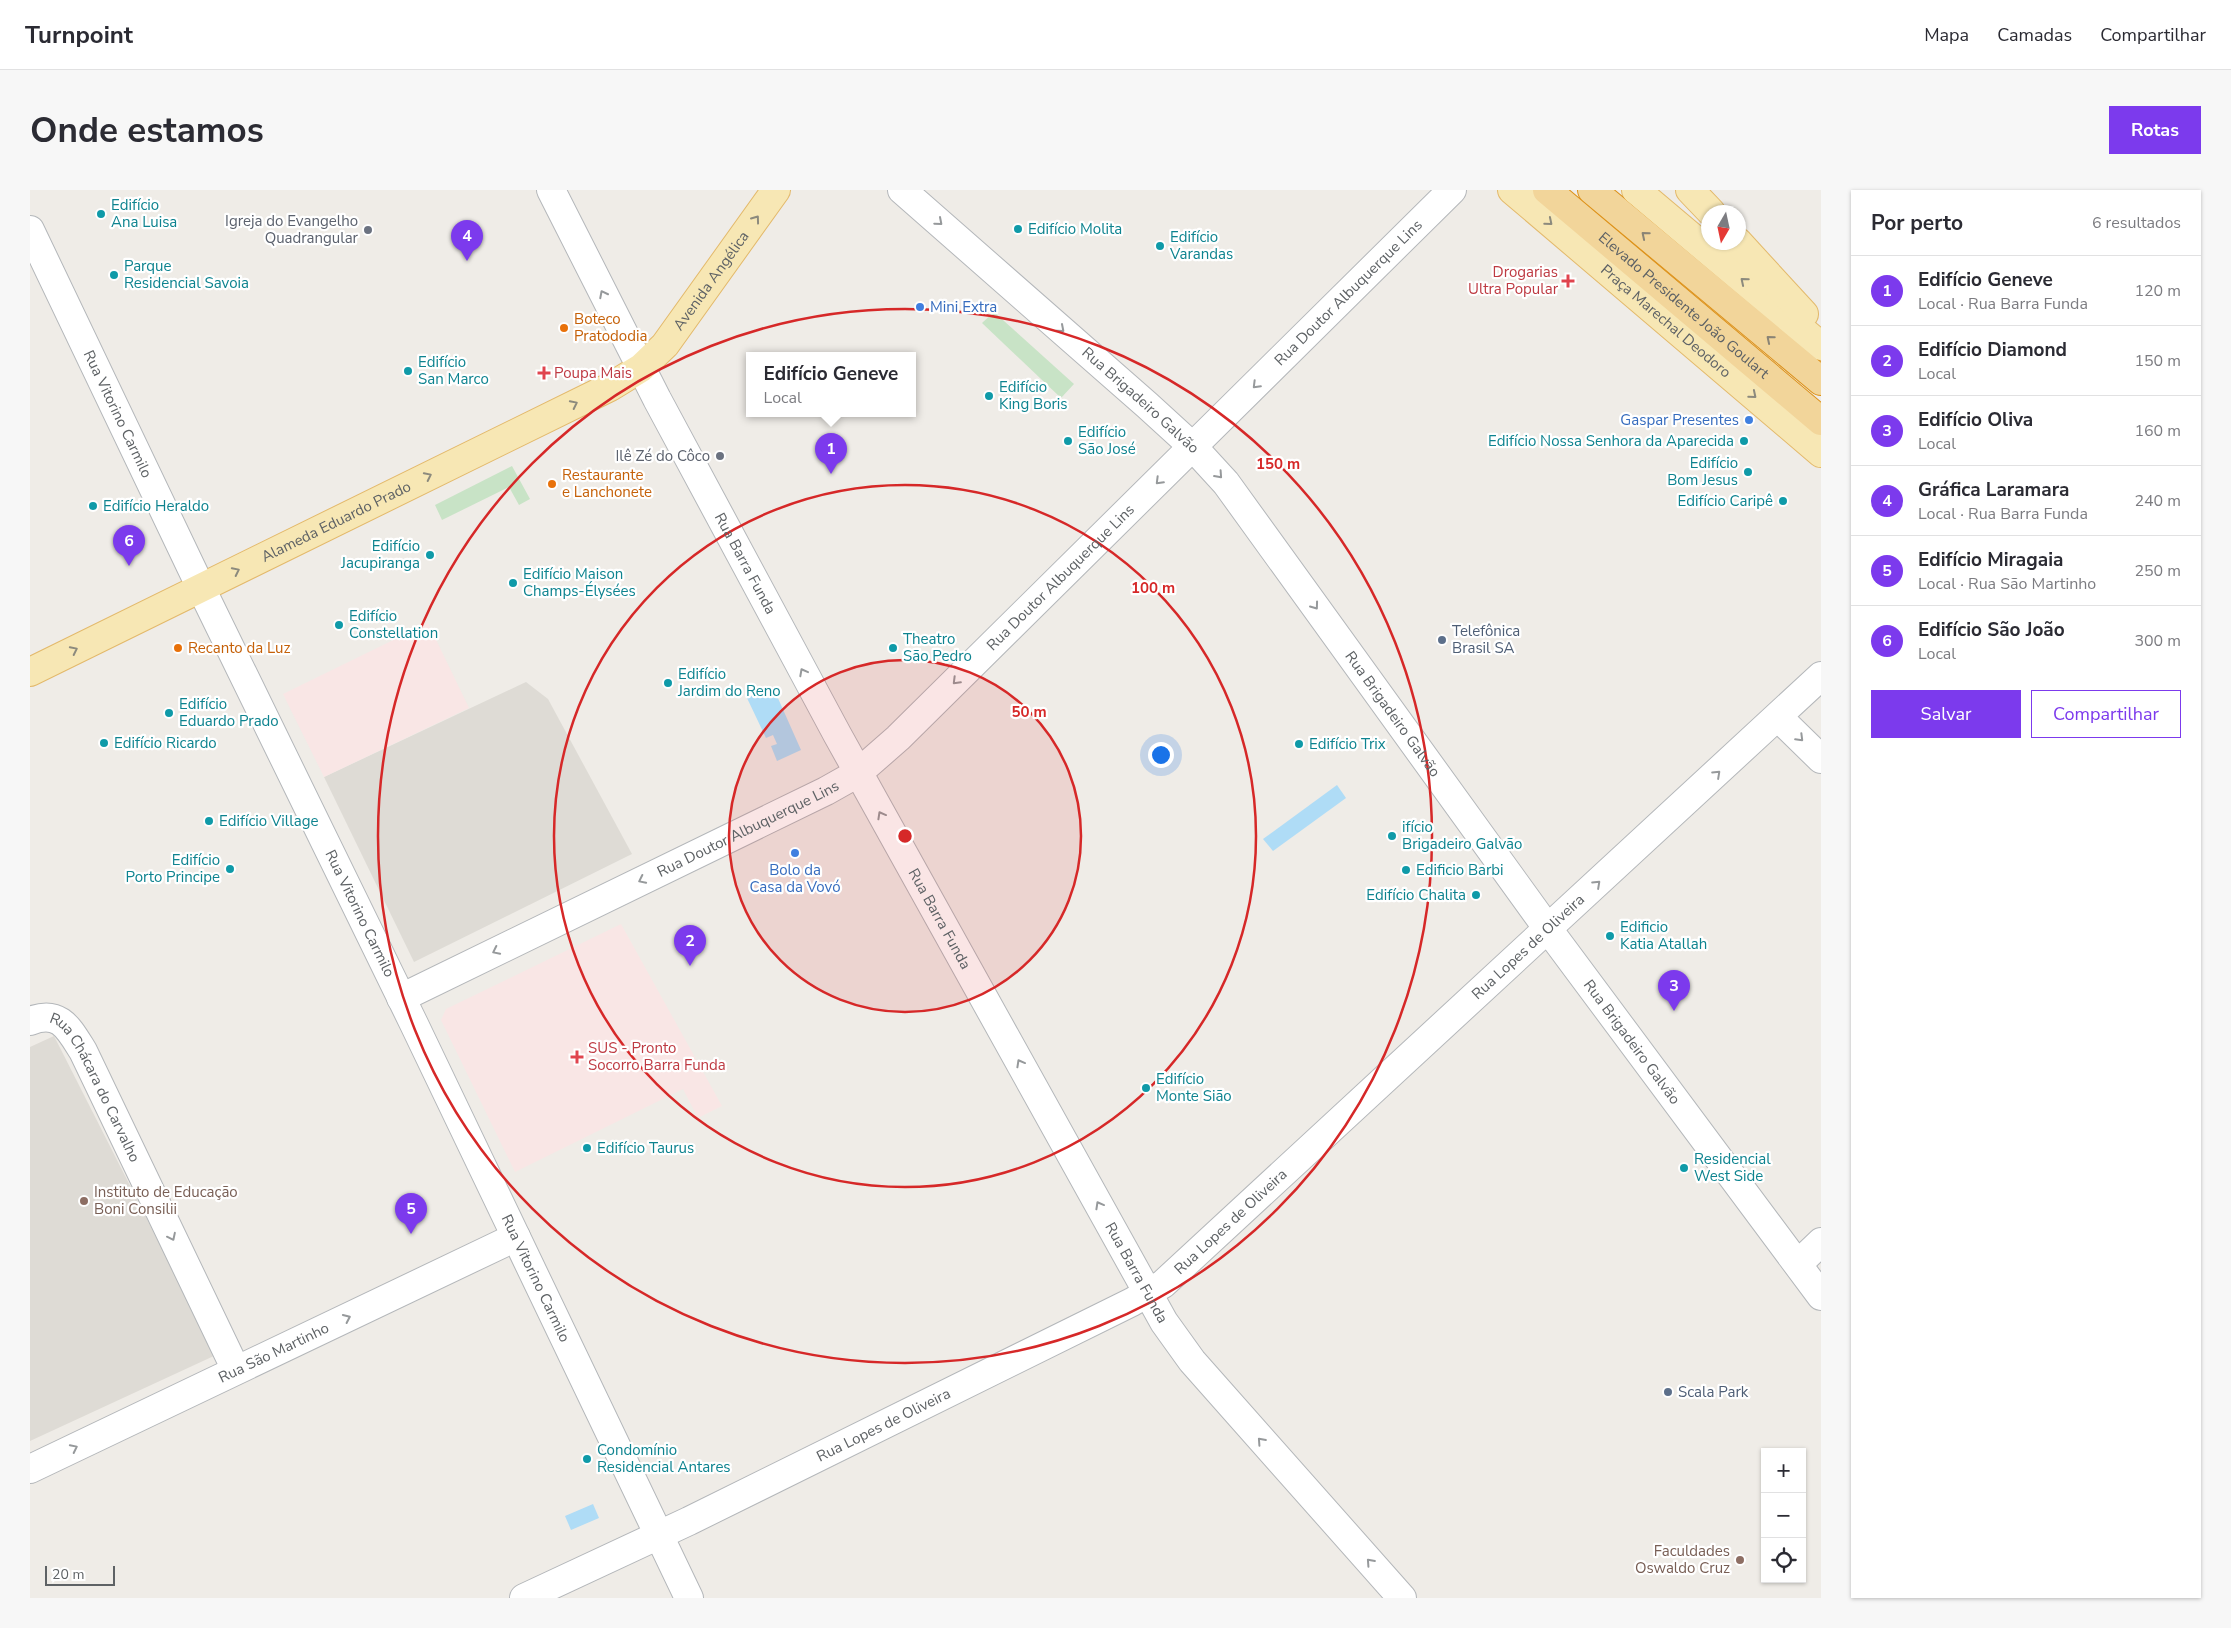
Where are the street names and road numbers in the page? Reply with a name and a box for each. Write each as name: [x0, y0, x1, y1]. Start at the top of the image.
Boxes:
street label: Rua Doutor Albuquerque Lins: [1270, 215, 1427, 370]
street label: Avenida Angélica: [669, 227, 754, 334]
street label: Elevado Presidente João Goulart: [1594, 228, 1774, 384]
street label: Praça Marechal Deodoro: [1596, 260, 1735, 382]
street label: Rua Brigadeiro Galvão: [1078, 343, 1204, 458]
street label: Rua Vitorino Carmilo: [79, 347, 157, 481]
street label: Alameda Eduardo Prado: [258, 476, 414, 567]
street label: Rua Doutor Albuquerque Lins: [982, 500, 1139, 655]
street label: Rua Barra Funda: [710, 509, 781, 618]
street label: Rua Brigadeiro Galvão: [1341, 647, 1445, 781]
street label: Rua Doutor Albuquerque Lins: [654, 776, 843, 882]
street label: Rua Vitorino Carmilo: [320, 846, 400, 981]
street label: Rua Barra Funda: [904, 865, 976, 973]
street label: Rua Lopes de Oliveira: [1467, 890, 1589, 1004]
street label: Rua Brigadeiro Galvão: [1579, 976, 1685, 1108]
street label: Rua Chácara do Carvalho: [47, 1008, 145, 1166]
street label: Rua Lopes de Oliveira: [1170, 1164, 1291, 1279]
street label: Rua Vitorino Carmilo: [497, 1211, 575, 1346]
street label: Rua Barra Funda: [1100, 1219, 1173, 1327]
street label: Rua São Martinho: [215, 1318, 332, 1388]
street label: Rua Lopes de Oliveira: [813, 1383, 954, 1466]

